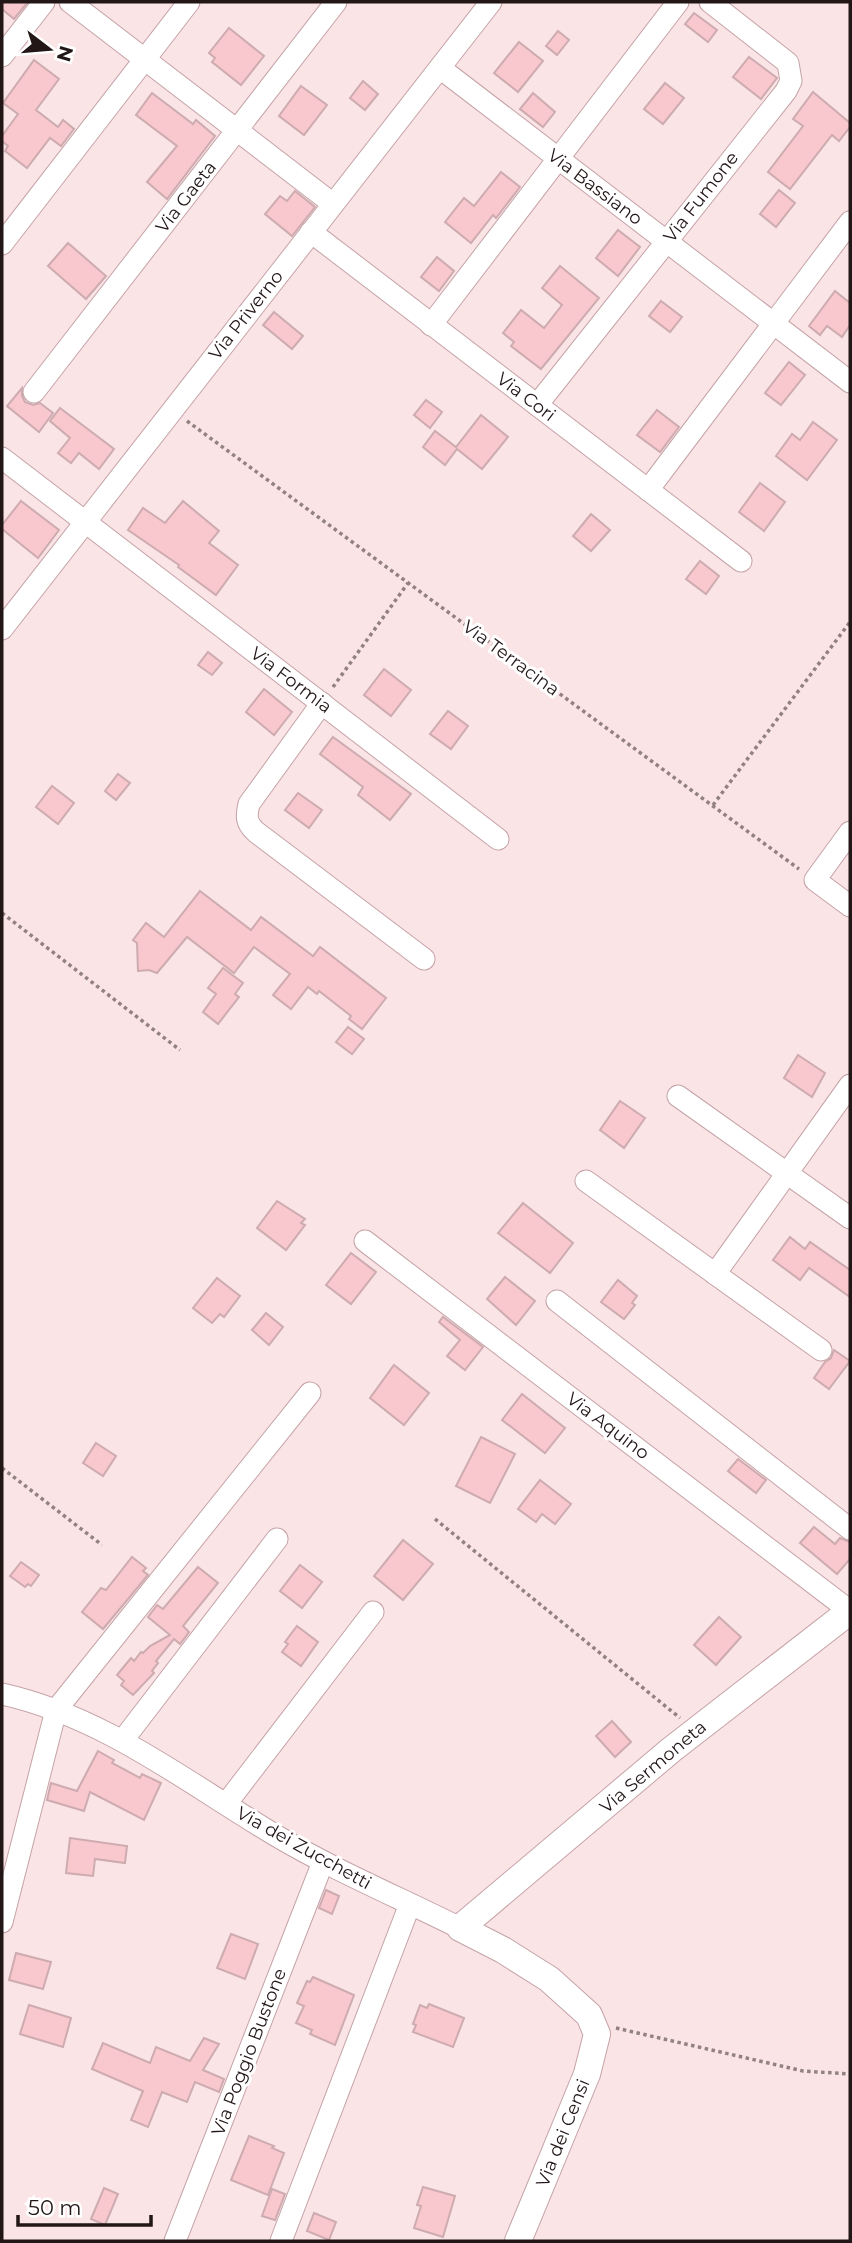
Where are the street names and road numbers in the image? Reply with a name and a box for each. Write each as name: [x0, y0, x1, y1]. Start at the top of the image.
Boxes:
street label: Via Bassiano: [543, 144, 647, 230]
street label: Via Fumone: [659, 147, 743, 247]
street label: Via Gaeta: [151, 157, 221, 237]
street label: Via Priverno: [204, 266, 288, 364]
street label: Via Cori: [492, 368, 560, 426]
street label: Via Terracina: [458, 615, 564, 701]
street label: Via Formia: [246, 642, 336, 718]
street label: Via Aquino: [562, 1388, 654, 1464]
street label: Via Sermoneta: [595, 1716, 711, 1818]
street label: Via dei Zucchetti: [233, 1802, 375, 1894]
street label: Via Poggio Bustone: [207, 1965, 291, 2139]
street label: Via dei Censi: [531, 2076, 595, 2190]

